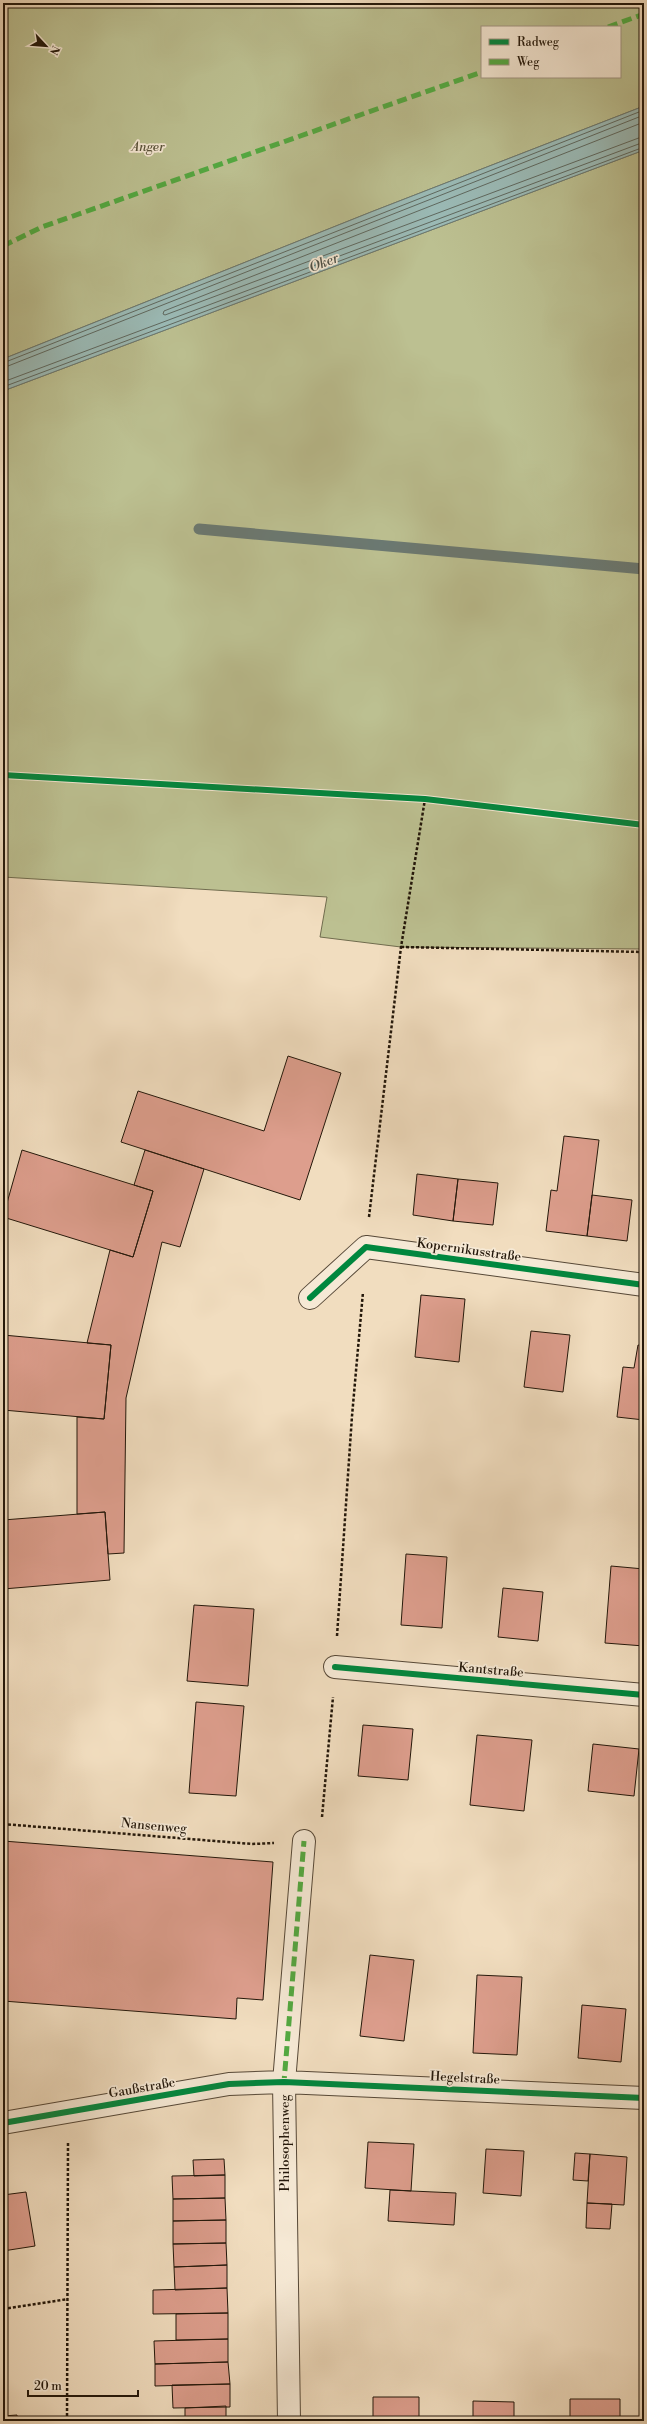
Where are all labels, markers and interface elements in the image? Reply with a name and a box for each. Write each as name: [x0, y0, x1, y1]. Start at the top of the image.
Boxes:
north arrow: [26, 26, 66, 66]
legend: [481, 26, 621, 78]
text: Radweg: [517, 35, 560, 50]
text: N: [46, 43, 62, 57]
text: Weg: [516, 55, 540, 70]
park label: Anger: [130, 139, 165, 155]
water label: Oker: [307, 249, 342, 277]
street label: Kopernikusstraße: [416, 1235, 523, 1265]
street label: Kantstraße: [458, 1659, 525, 1681]
street label: Nansenweg: [120, 1815, 188, 1837]
street label: Hegelstraße: [429, 2068, 501, 2088]
street label: Gaußstraße: [107, 2074, 177, 2102]
street label: Philosophenweg: [277, 2094, 293, 2191]
scale bar: [28, 2372, 138, 2398]
text: 20 m: [34, 2379, 62, 2394]

